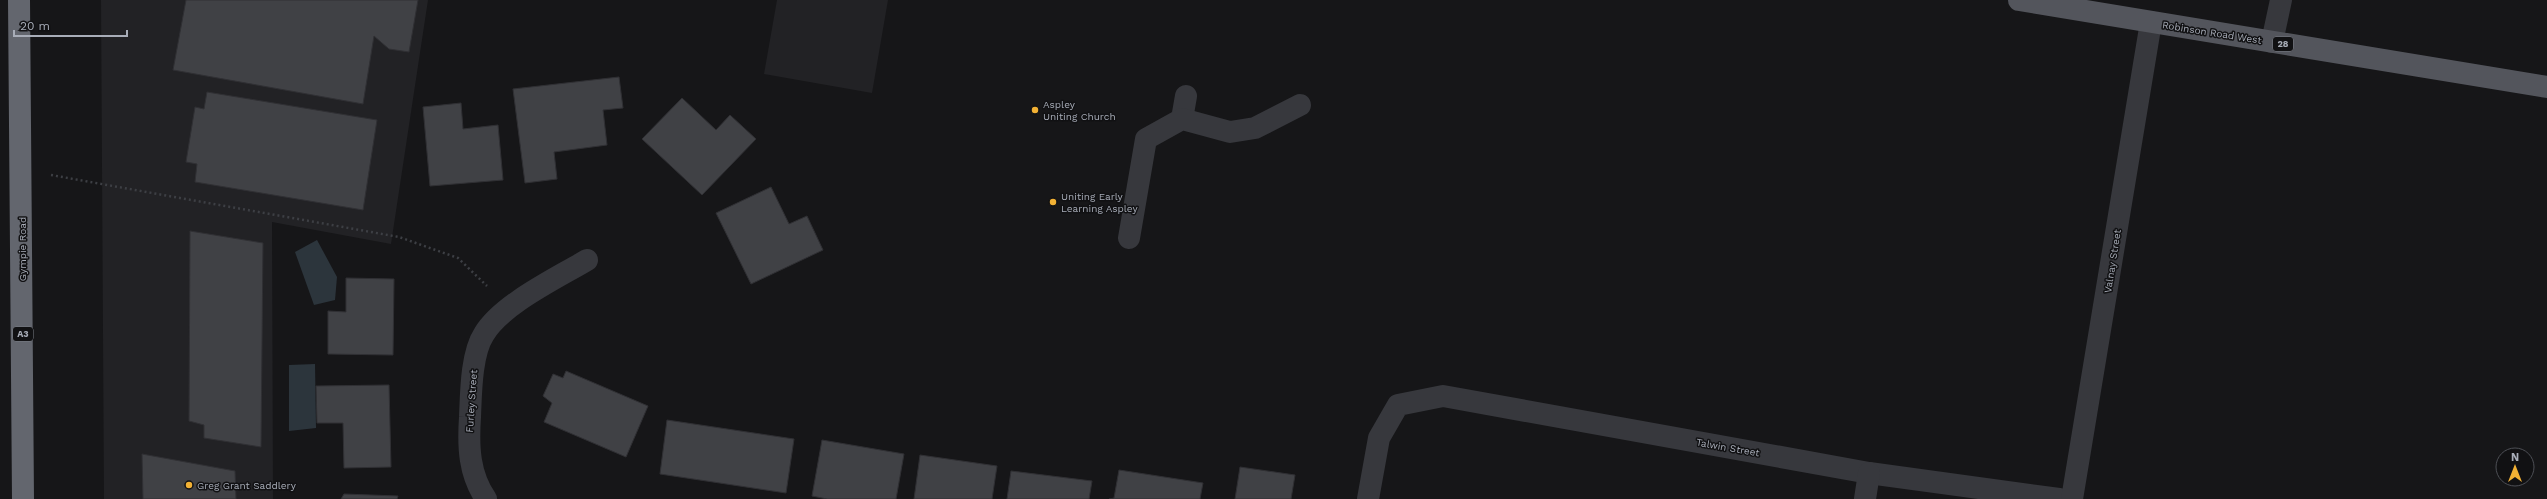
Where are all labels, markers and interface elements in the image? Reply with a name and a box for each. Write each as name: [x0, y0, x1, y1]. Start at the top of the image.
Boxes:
scale bar: [14, 12, 127, 38]
text: 20 m: [20, 19, 50, 33]
street label: Robinson Road West: [2161, 19, 2263, 46]
road number: 28: [2273, 37, 2293, 51]
place label: Aspley Uniting Church: [1043, 99, 1116, 122]
marker: Aspley Uniting Church: [1030, 105, 1040, 115]
place label: Uniting Early Learning Aspley: [1061, 191, 1138, 214]
marker: Uniting Early Learning Aspley: [1048, 197, 1058, 207]
street label: Gympie Road: [17, 217, 28, 281]
street label: Valnay Street: [2102, 228, 2123, 294]
road number: A3: [13, 327, 33, 341]
street label: Furley Street: [464, 368, 479, 433]
street label: Talwin Street: [1695, 436, 1761, 459]
north arrow: [2495, 447, 2535, 487]
text: N: [2511, 451, 2519, 464]
marker: Greg Grant Saddlery: [184, 480, 194, 490]
place label: Greg Grant Saddlery: [197, 480, 297, 491]

